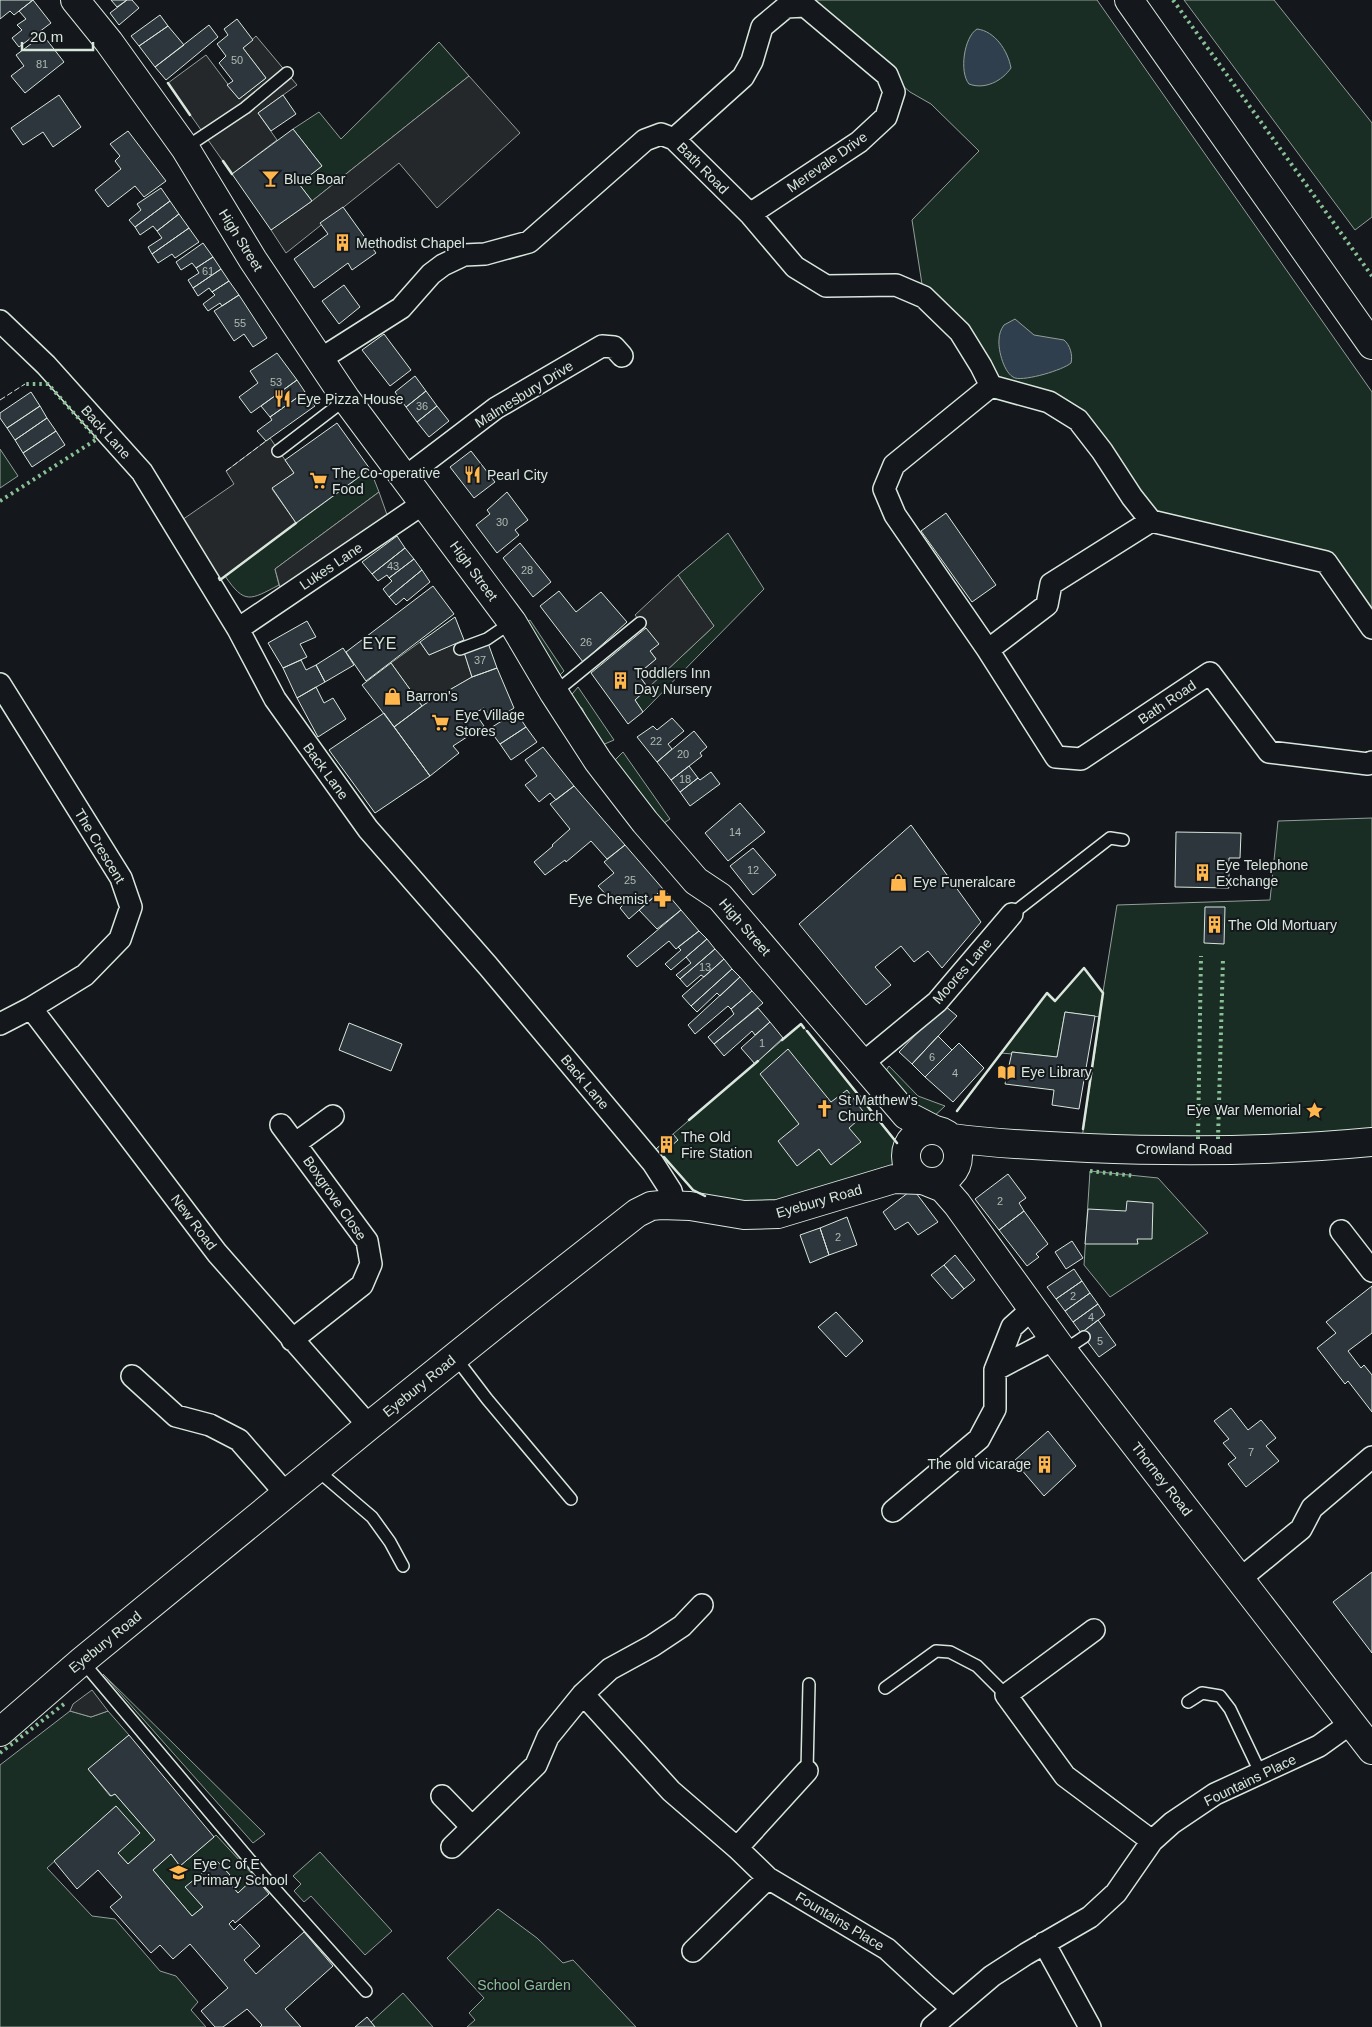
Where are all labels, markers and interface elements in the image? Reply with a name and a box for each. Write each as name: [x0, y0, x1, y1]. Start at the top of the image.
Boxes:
scale bar: [22, 20, 94, 52]
text: 20 m: [30, 28, 63, 45]
house number: 50: [231, 54, 243, 66]
house number: 81: [36, 58, 48, 70]
street label: Merevale Drive: [784, 128, 870, 196]
street label: Bath Road: [674, 139, 732, 197]
bar icon: Blue Boar: [260, 169, 280, 189]
place label: Blue Boar: [284, 171, 346, 187]
street label: High Street: [216, 206, 266, 274]
building icon: Methodist Chapel: [332, 233, 352, 253]
place label: Methodist Chapel: [356, 235, 465, 251]
house number: 61: [202, 265, 214, 277]
house number: 55: [234, 317, 246, 329]
street label: Malmesbury Drive: [472, 357, 576, 431]
house number: 53: [270, 376, 282, 388]
restaurant icon: Eye Pizza House: [273, 389, 293, 409]
place label: Eye Pizza House: [297, 391, 404, 407]
house number: 36: [416, 400, 428, 412]
street label: Back Lane: [78, 402, 134, 462]
place label: The Co-operative Food: [332, 465, 440, 497]
restaurant icon: Pearl City: [463, 465, 483, 485]
place label: Pearl City: [487, 467, 548, 483]
supermarket icon: The Co-operative Food: [308, 471, 328, 491]
house number: 30: [496, 516, 508, 528]
street label: High Street: [447, 538, 501, 604]
street label: Lukes Lane: [297, 539, 366, 593]
house number: 43: [387, 560, 399, 572]
house number: 28: [521, 564, 533, 576]
district label: EYE: [362, 635, 398, 652]
house number: 26: [580, 636, 592, 648]
house number: 37: [474, 654, 486, 666]
place label: Toddlers Inn Day Nursery: [634, 665, 712, 697]
building icon: Toddlers Inn Day Nursery: [610, 671, 630, 691]
street label: Bath Road: [1135, 677, 1199, 727]
shop icon: Barron's: [382, 686, 402, 706]
place label: Barron's: [406, 688, 458, 704]
place label: Eye Village Stores: [455, 707, 525, 739]
supermarket icon: Eye Village Stores: [431, 713, 451, 733]
house number: 22: [650, 735, 662, 747]
street label: Back Lane: [300, 740, 352, 803]
house number: 20: [677, 748, 689, 760]
house number: 18: [679, 773, 691, 785]
street label: The Crescent: [71, 806, 129, 886]
house number: 14: [729, 826, 741, 838]
place label: Eye Telephone Exchange: [1216, 857, 1309, 889]
building icon: Eye Telephone Exchange: [1192, 863, 1212, 883]
house number: 12: [747, 864, 759, 876]
shop icon: Eye Funeralcare: [889, 872, 909, 892]
house number: 25: [624, 874, 636, 886]
place label: Eye Funeralcare: [913, 874, 1016, 890]
pharmacy icon: Eye Chemist: [652, 889, 672, 909]
place label: Eye Chemist: [569, 891, 648, 907]
street label: High Street: [716, 895, 774, 959]
building icon: The Old Mortuary: [1204, 915, 1224, 935]
place label: The Old Mortuary: [1228, 917, 1337, 933]
street label: Moores Lane: [929, 935, 995, 1007]
house number: 13: [699, 961, 711, 973]
house number: 1: [759, 1037, 765, 1049]
house number: 6: [929, 1051, 935, 1063]
street label: Back Lane: [558, 1052, 613, 1113]
library icon: Eye Library: [997, 1062, 1017, 1082]
place label: Eye Library: [1021, 1064, 1092, 1080]
house number: 4: [952, 1067, 958, 1079]
place label: St Matthew's Church: [838, 1092, 918, 1124]
church icon: St Matthew's Church: [814, 1098, 834, 1118]
place icon: Eye War Memorial: [1305, 1100, 1325, 1120]
place label: Eye War Memorial: [1186, 1102, 1301, 1118]
place label: The Old Fire Station: [681, 1129, 753, 1161]
building icon: The Old Fire Station: [657, 1135, 677, 1155]
street label: Crowland Road: [1136, 1141, 1232, 1157]
street label: Boxgrove Close: [300, 1153, 370, 1243]
street label: Eyebury Road: [774, 1181, 864, 1221]
street label: New Road: [168, 1191, 220, 1253]
house number: 2: [997, 1195, 1003, 1207]
house number: 2: [835, 1231, 841, 1243]
house number: 2: [1070, 1290, 1076, 1302]
house number: 4: [1088, 1311, 1094, 1323]
house number: 5: [1097, 1335, 1103, 1347]
street label: Eyebury Road: [379, 1352, 459, 1420]
street label: Thorney Road: [1128, 1439, 1196, 1519]
house number: 7: [1248, 1446, 1254, 1458]
building icon: The old vicarage: [1035, 1454, 1055, 1474]
place label: The old vicarage: [927, 1456, 1031, 1472]
street label: Eyebury Road: [65, 1608, 145, 1676]
street label: Fountains Place: [1201, 1751, 1299, 1809]
place label: Eye C of E Primary School: [193, 1856, 288, 1888]
school or university icon: Eye C of E Primary School: [169, 1862, 189, 1882]
street label: Fountains Place: [793, 1888, 887, 1954]
park label: School Garden: [477, 1977, 571, 1993]

